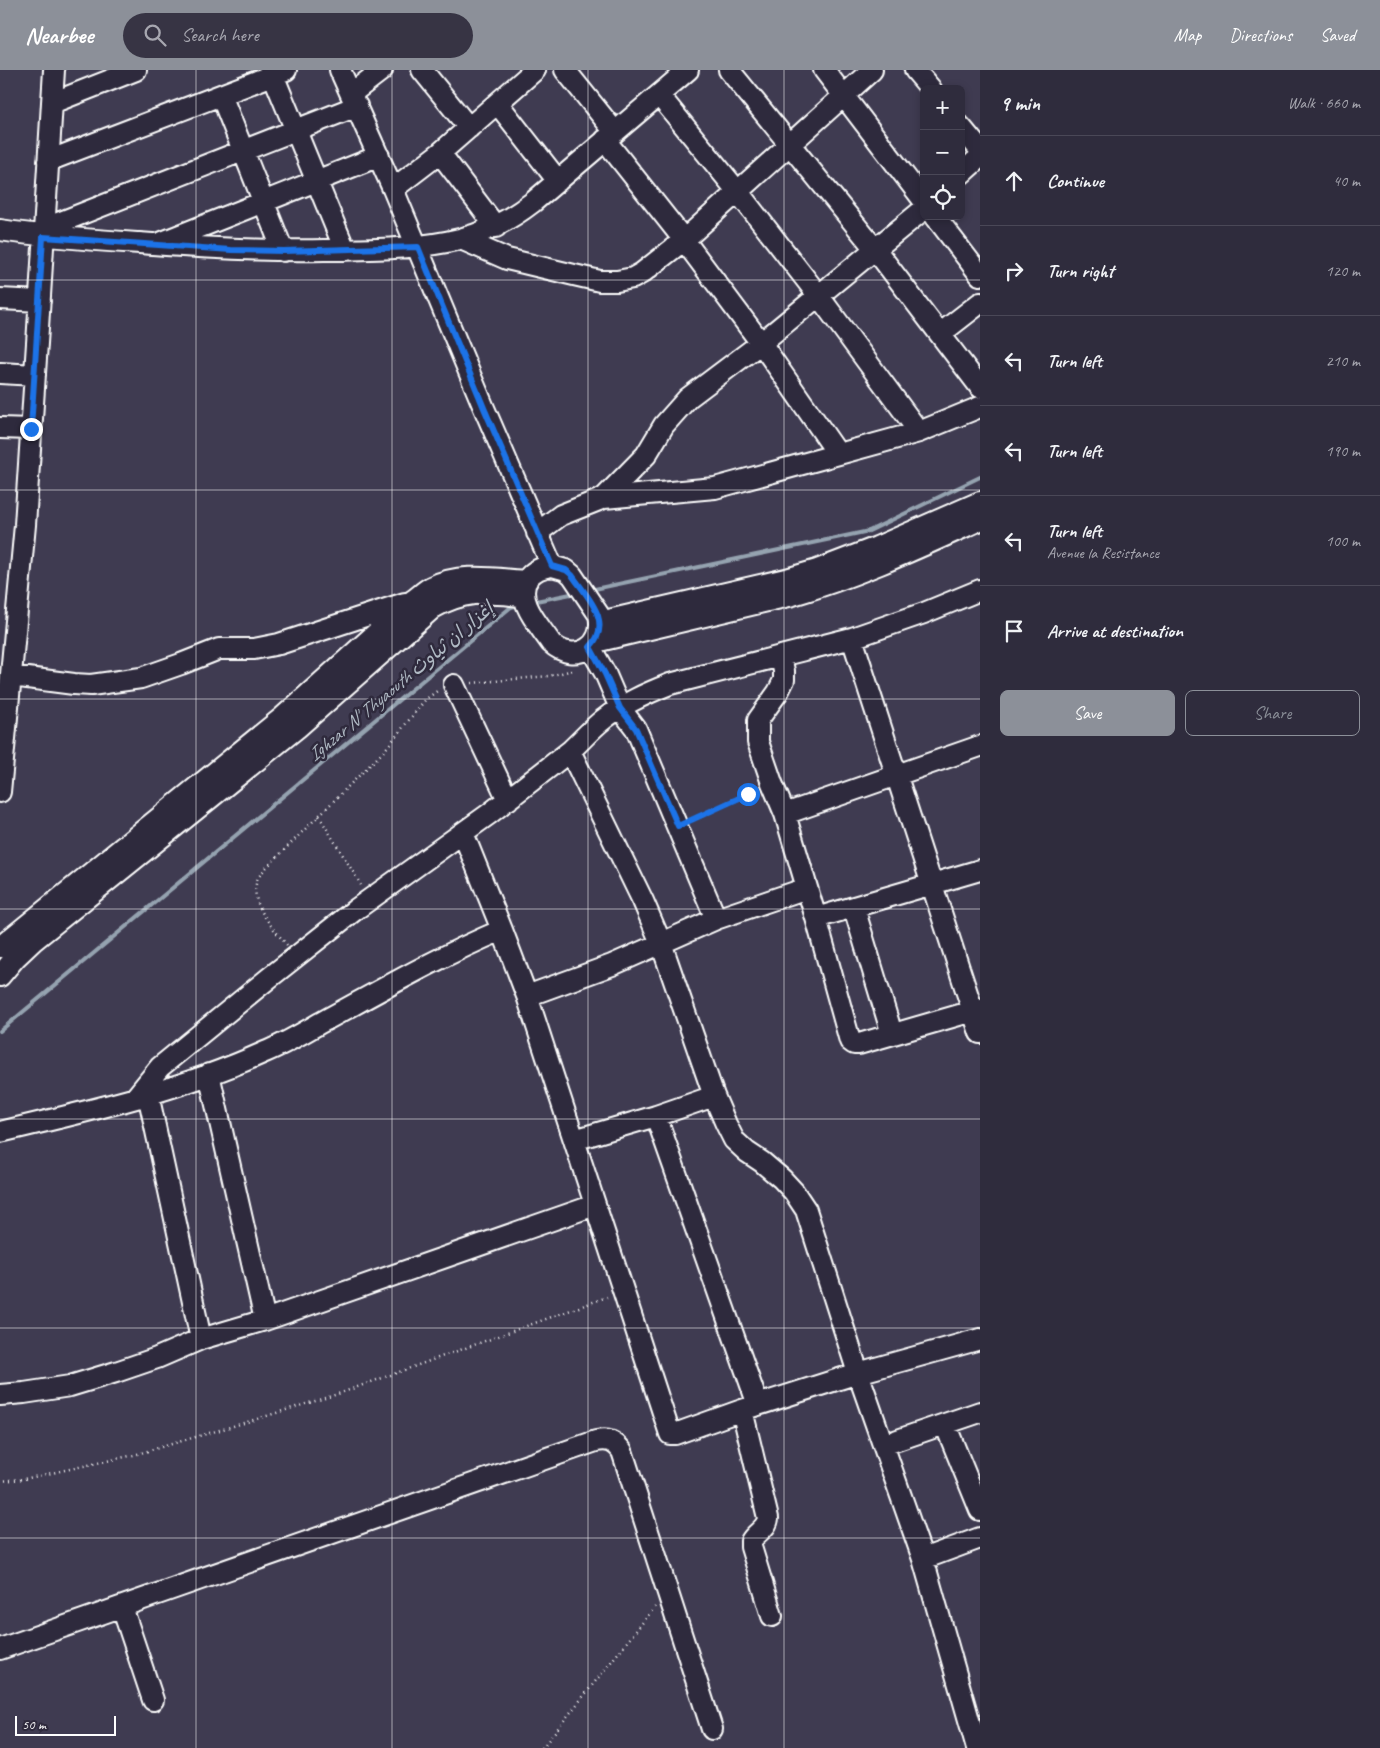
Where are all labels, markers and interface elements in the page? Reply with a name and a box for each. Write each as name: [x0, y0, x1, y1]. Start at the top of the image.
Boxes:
search box: [123, 13, 473, 58]
text: Nearbee: [25, 20, 93, 50]
icon: search: [141, 21, 169, 49]
text: Search here: [181, 23, 259, 47]
text: Map: [1174, 24, 1201, 46]
text: Directions: [1229, 24, 1292, 46]
text: Saved: [1320, 24, 1355, 46]
map controls: [920, 85, 965, 220]
button: +: [920, 85, 965, 130]
text: 9 min: [1000, 90, 1040, 116]
text: Walk · 660 m: [1288, 93, 1360, 113]
button: −: [920, 130, 965, 175]
icon: ahead: [1000, 167, 1028, 195]
text: Continue: [1047, 169, 1104, 193]
text: 40 m: [1333, 171, 1360, 191]
button: locate: [920, 175, 965, 220]
icon: right: [1000, 257, 1028, 285]
text: Turn right: [1047, 259, 1114, 283]
text: 120 m: [1326, 261, 1360, 281]
icon: left: [1000, 347, 1028, 375]
text: Turn left: [1047, 349, 1102, 373]
text: 210 m: [1326, 351, 1360, 371]
route end: [20, 418, 43, 441]
icon: left: [1000, 437, 1028, 465]
text: Turn left: [1047, 439, 1102, 463]
text: 190 m: [1326, 441, 1360, 461]
text: Turn left: [1047, 519, 1102, 543]
icon: left: [1000, 527, 1028, 555]
text: 100 m: [1326, 531, 1360, 551]
text: Avenue la Resistance: [1047, 543, 1159, 563]
water label: Ighzar N' Thyaouth إغزار ان ثياوث: [303, 595, 500, 767]
icon: arrive: [1000, 617, 1028, 645]
text: Arrive at destination: [1047, 619, 1183, 643]
button: Save: [1000, 690, 1175, 736]
button: Share: [1185, 690, 1360, 736]
route start: [737, 783, 760, 806]
scale bar: [15, 1713, 116, 1736]
text: 50 m: [22, 1716, 46, 1733]

